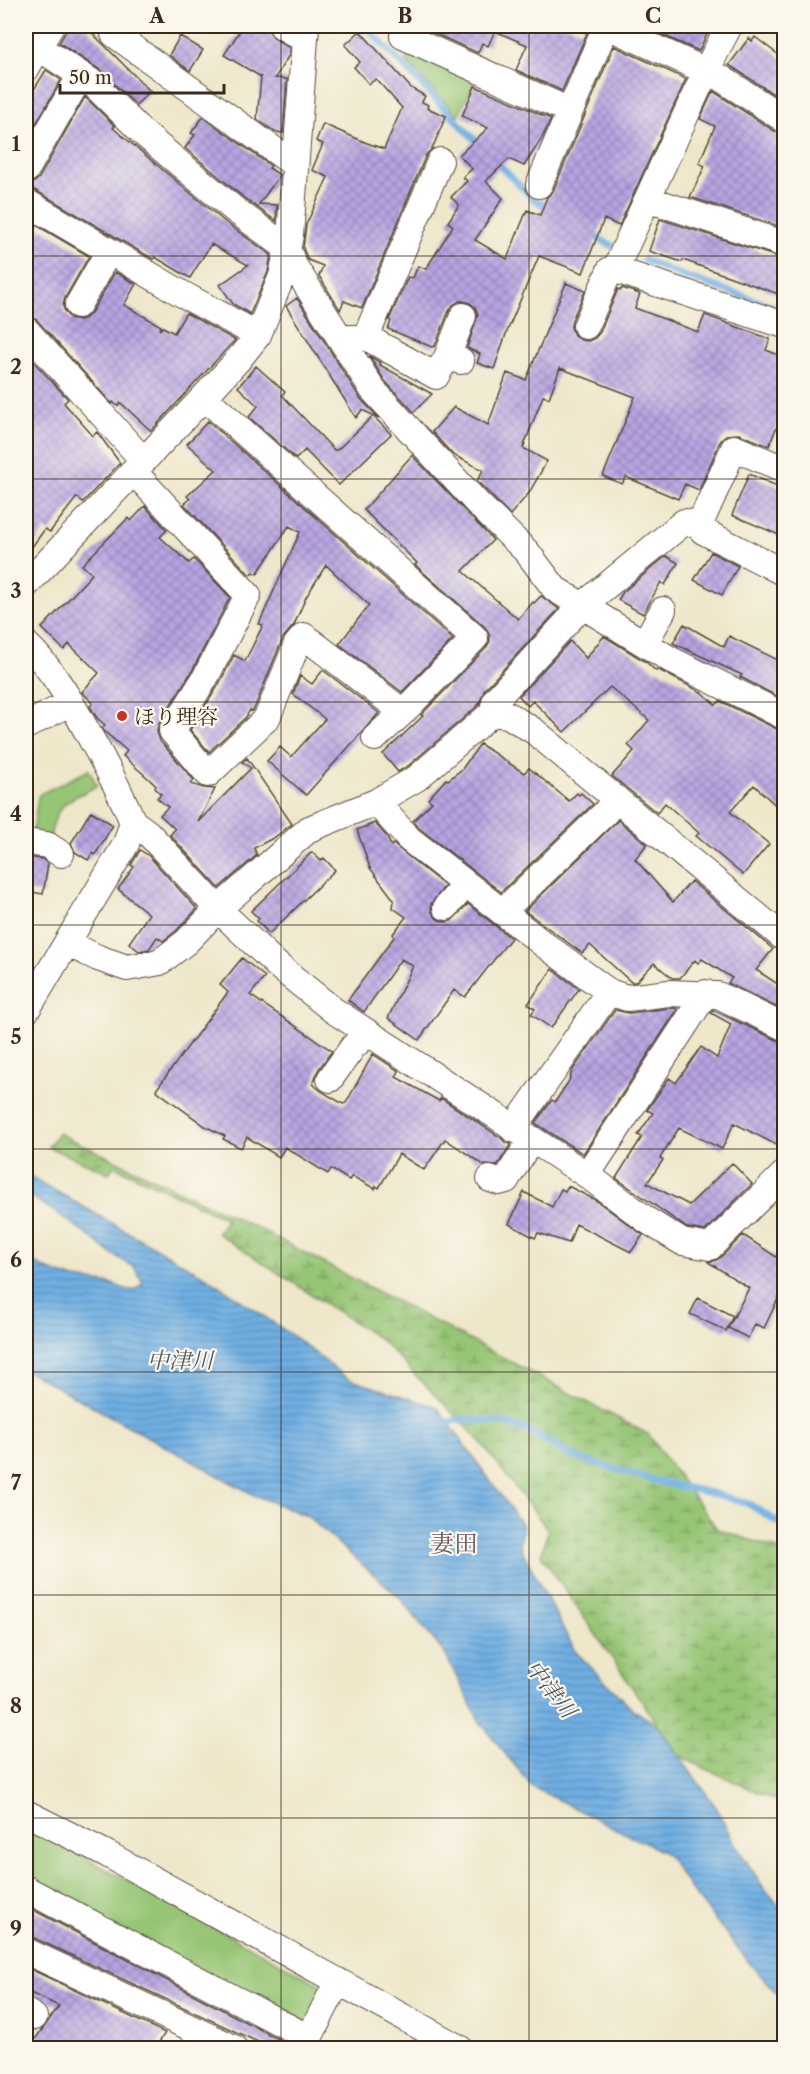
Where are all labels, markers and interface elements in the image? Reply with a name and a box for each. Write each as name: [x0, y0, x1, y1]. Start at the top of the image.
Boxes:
text: A: [148, 4, 165, 28]
text: B: [398, 4, 413, 28]
text: C: [645, 4, 661, 28]
scale bar: [60, 57, 224, 95]
text: 50 m: [69, 67, 112, 89]
text: 1: [12, 132, 21, 156]
text: 2: [10, 355, 22, 379]
text: 3: [10, 579, 22, 603]
place label: ほり理容: [134, 704, 218, 729]
marker: ほり理容: [115, 709, 129, 723]
text: 4: [10, 802, 22, 826]
text: 5: [10, 1025, 22, 1049]
text: 6: [10, 1248, 22, 1272]
water label: 中津川: [147, 1347, 215, 1374]
text: 7: [11, 1471, 22, 1495]
district label: 妻田: [430, 1529, 478, 1558]
water label: 中津川: [520, 1655, 583, 1725]
text: 8: [10, 1694, 22, 1718]
text: 9: [10, 1917, 22, 1941]

